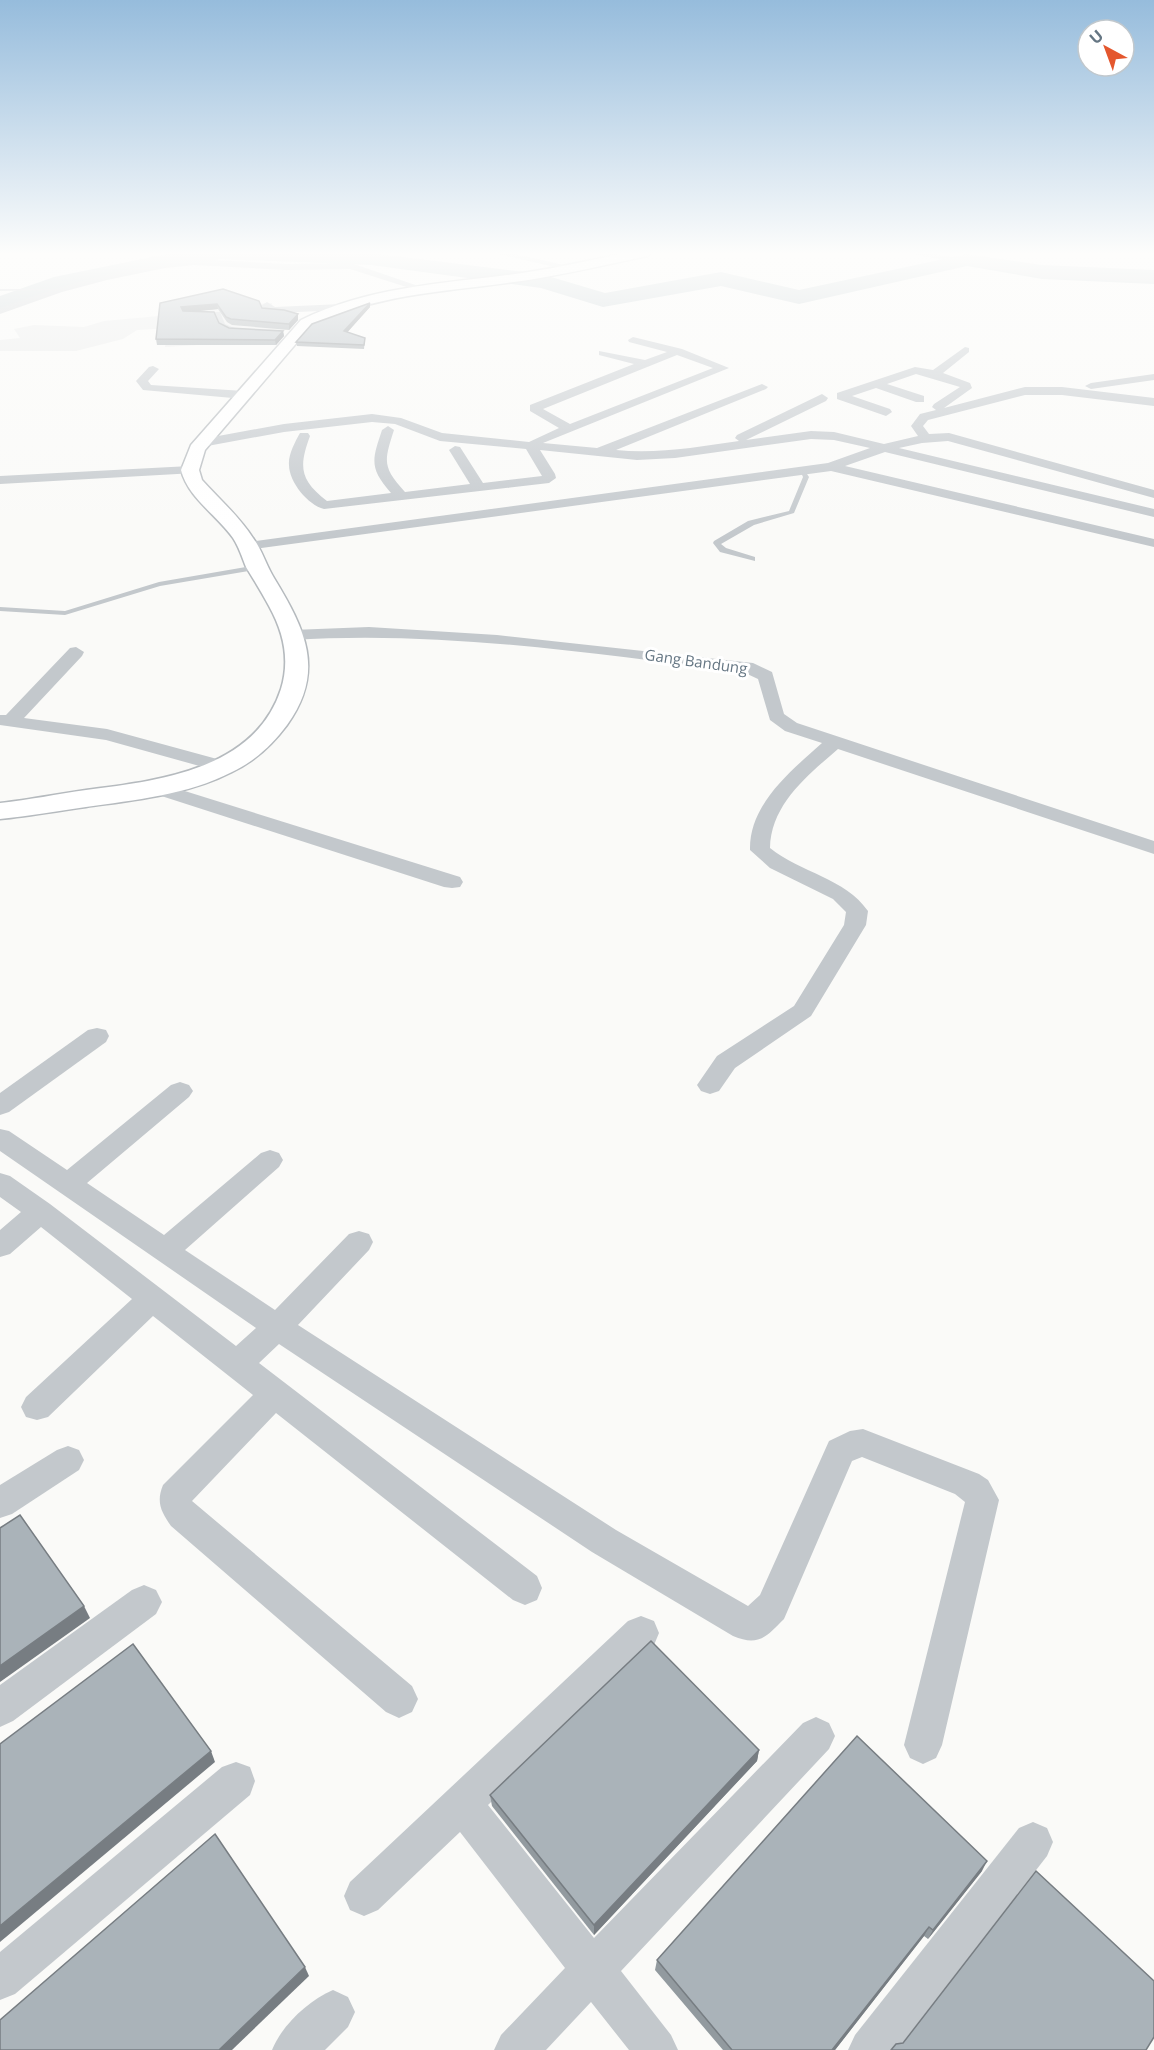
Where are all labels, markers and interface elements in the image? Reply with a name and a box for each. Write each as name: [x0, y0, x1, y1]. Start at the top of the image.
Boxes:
north arrow: [1076, 18, 1136, 78]
text: U: [1084, 24, 1108, 49]
street label: Gang Bandung: [644, 644, 749, 678]

